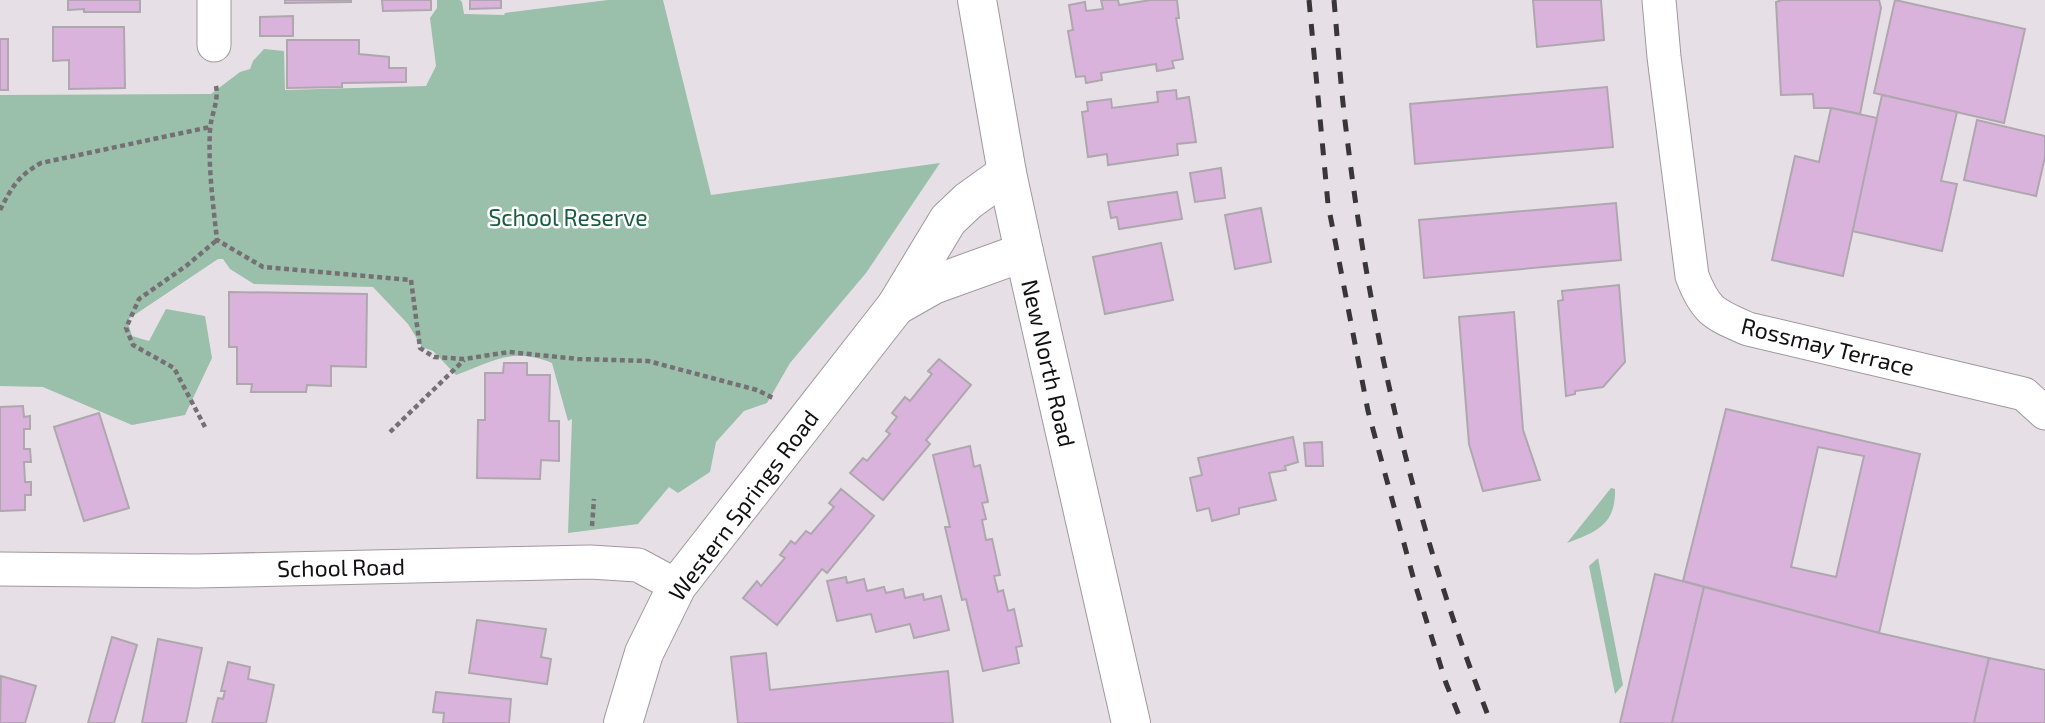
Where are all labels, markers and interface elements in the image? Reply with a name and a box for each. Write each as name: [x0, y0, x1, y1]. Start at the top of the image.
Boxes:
park label: School Reserve: [488, 203, 648, 231]
street label: New North Road: [1016, 277, 1082, 449]
street label: Rossmay Terrace: [1739, 311, 1917, 381]
street label: Western Springs Road: [662, 404, 824, 606]
street label: School Road: [277, 552, 405, 582]

